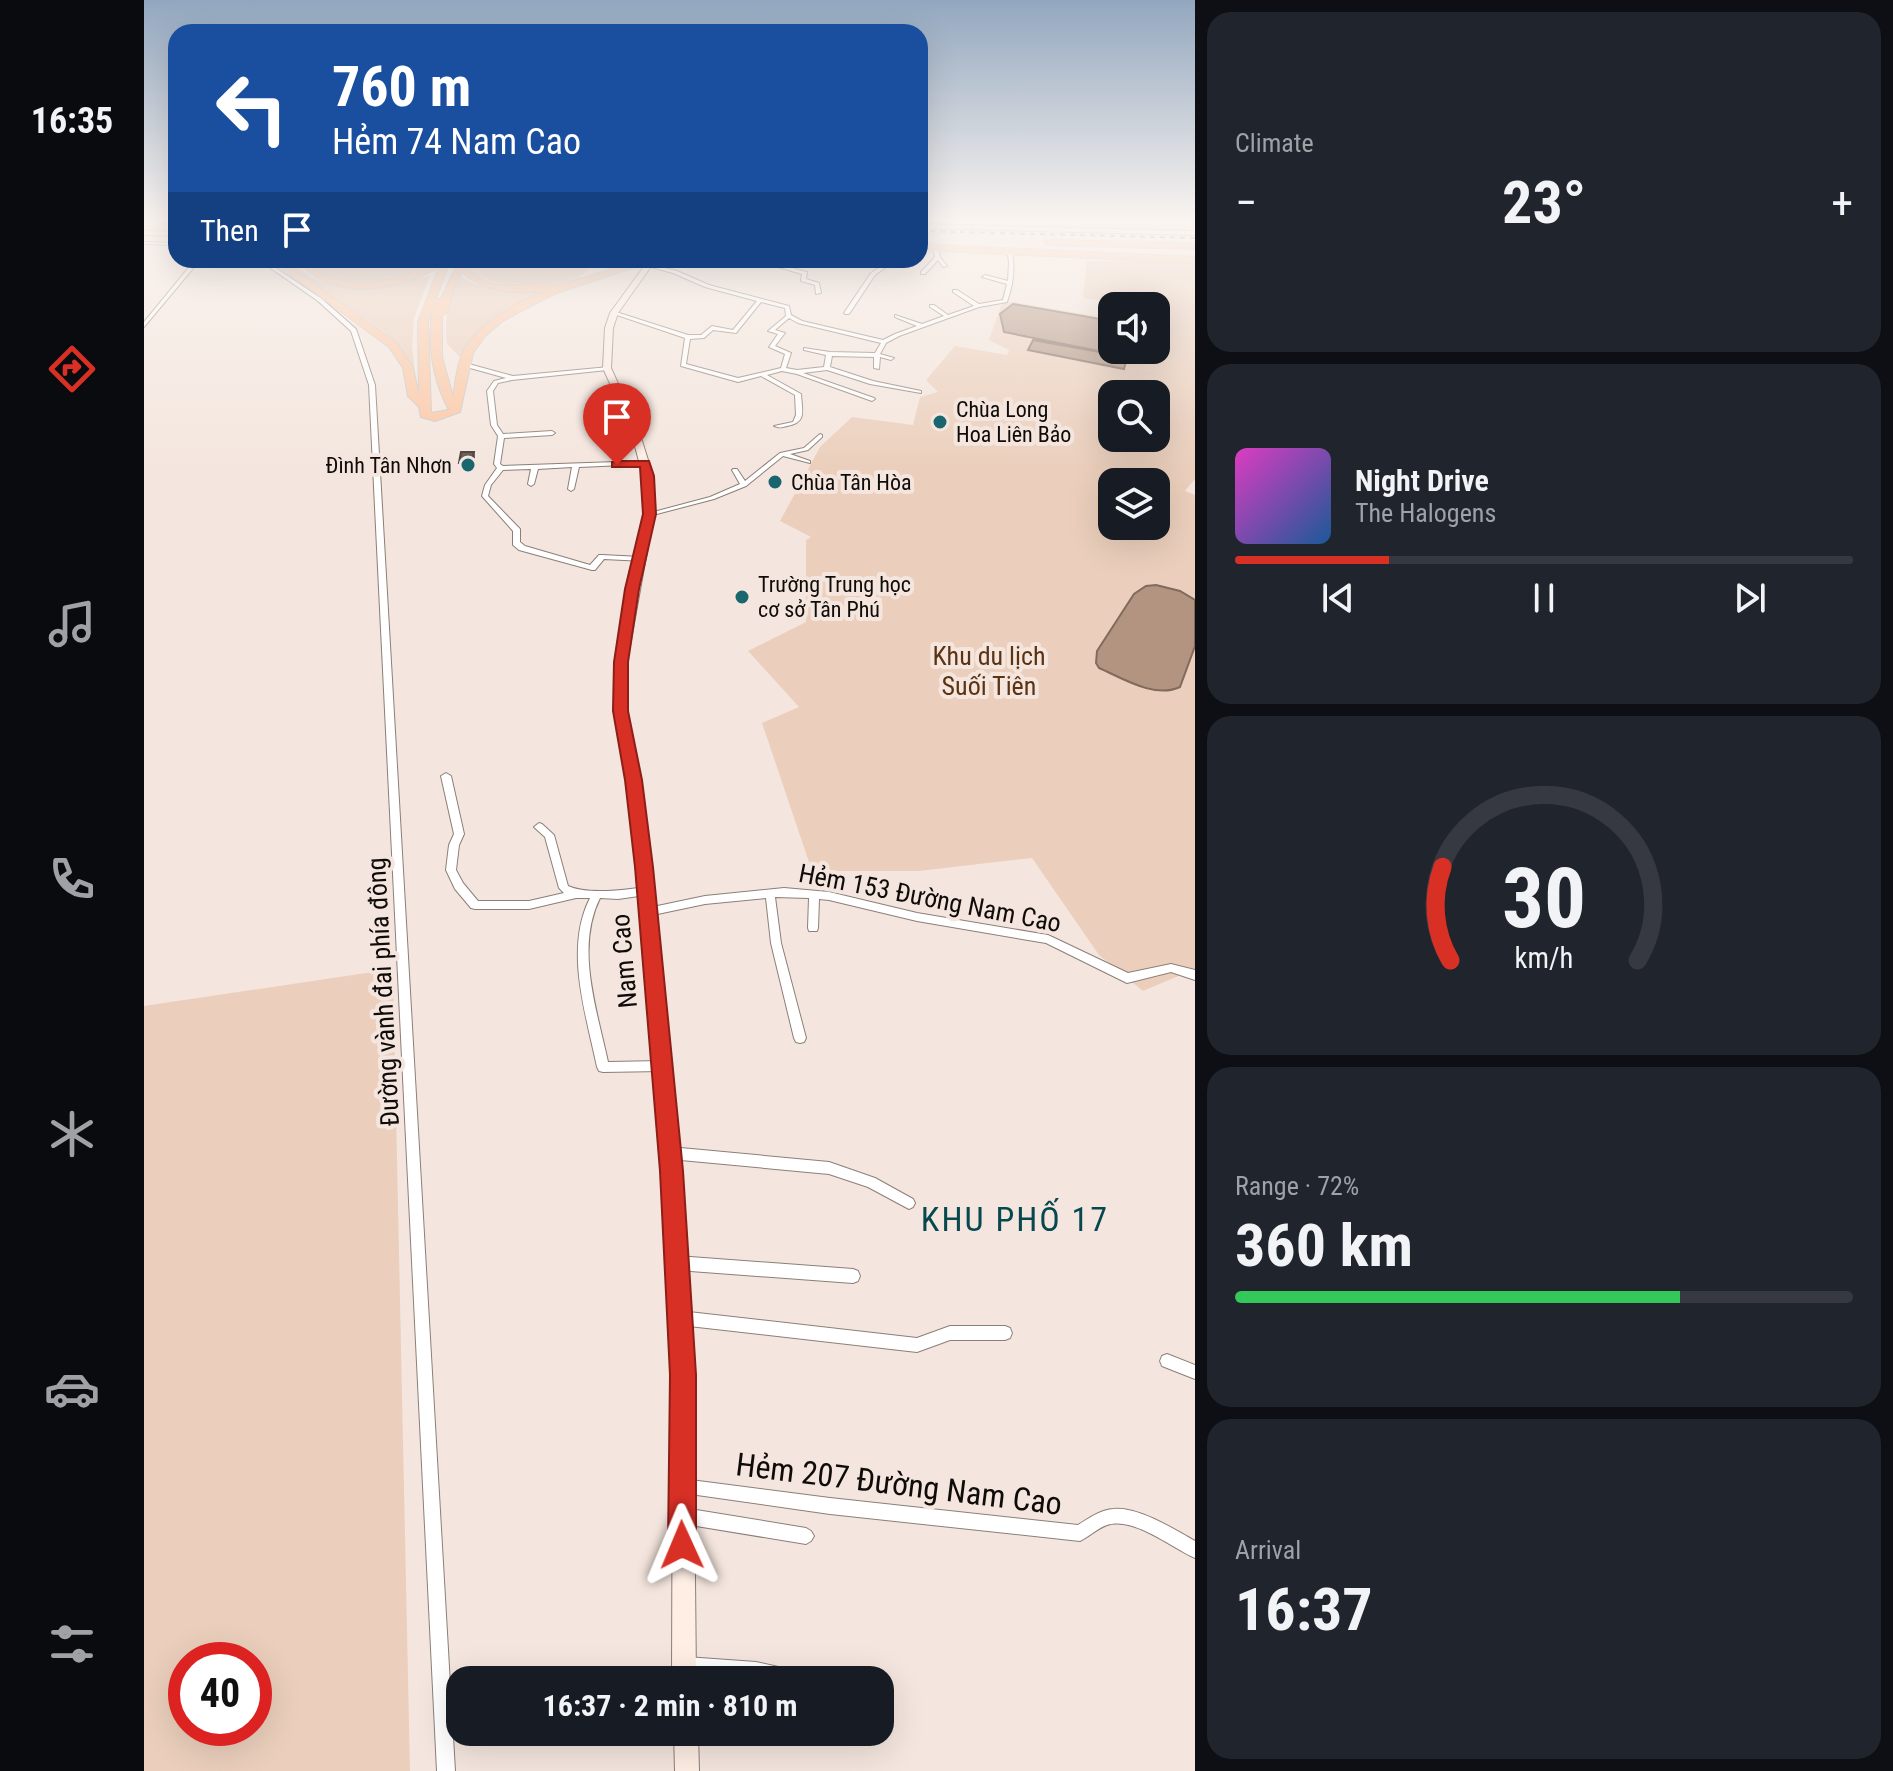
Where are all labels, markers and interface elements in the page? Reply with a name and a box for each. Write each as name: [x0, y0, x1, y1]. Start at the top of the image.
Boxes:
text: 760 m: [332, 54, 471, 120]
icon: left: [200, 56, 304, 160]
text: 16:35: [31, 100, 113, 142]
text: Hẻm 74 Nam Cao: [332, 121, 581, 163]
text: Climate: [1235, 128, 1314, 158]
text: 23°: [1502, 167, 1586, 238]
text: −: [1235, 177, 1257, 229]
text: +: [1831, 177, 1853, 229]
icon: arrive: [275, 208, 319, 252]
text: Then: [200, 213, 259, 248]
map controls: [1098, 292, 1170, 540]
button: sound: [1098, 292, 1170, 364]
icon: directions: [44, 341, 100, 397]
button: search: [1098, 380, 1170, 452]
pin: [583, 383, 651, 465]
icon: arrive: [595, 395, 639, 439]
place label: Chùa Long Hoa Liên Bảo: [956, 397, 1071, 447]
marker: Chùa Long Hoa Liên Bảo: [931, 413, 949, 431]
place label: Đình Tân Nhơn: [326, 453, 452, 478]
marker: Đình Tân Nhơn: [459, 456, 477, 474]
text: Night Drive: [1355, 463, 1489, 498]
button: layers: [1098, 468, 1170, 540]
place label: Chùa Tân Hòa: [791, 470, 912, 495]
marker: Chùa Tân Hòa: [766, 473, 784, 491]
text: The Halogens: [1355, 498, 1496, 528]
place label: Trường Trung học cơ sở Tân Phú: [758, 572, 911, 622]
icon: previous: [1316, 576, 1360, 620]
icon: pause: [1522, 576, 1566, 620]
icon: next: [1728, 576, 1772, 620]
marker: Trường Trung học cơ sở Tân Phú: [733, 588, 751, 606]
icon: music: [44, 596, 100, 652]
park label: Khu du lịch Suối Tiên: [932, 641, 1046, 701]
text: 30: [1502, 850, 1586, 947]
icon: phone: [44, 851, 100, 907]
street label: Đường vành đai phía đông: [361, 857, 405, 1127]
street label: Hẻm 153 Đường Nam Cao: [796, 858, 1064, 938]
street label: Nam Cao: [605, 913, 643, 1009]
text: km/h: [1515, 942, 1573, 976]
icon: climate: [44, 1106, 100, 1162]
text: Range · 72%: [1235, 1171, 1359, 1201]
district label: KHU PHỐ 17: [921, 1198, 1109, 1239]
text: 360 km: [1235, 1210, 1413, 1281]
icon: car: [44, 1361, 100, 1417]
street label: Hẻm 207 Đường Nam Cao: [734, 1445, 1064, 1523]
position arrow: [640, 1503, 724, 1587]
text: Arrival: [1235, 1535, 1301, 1565]
text: 16:37: [1235, 1574, 1373, 1645]
icon: filters: [44, 1616, 100, 1672]
speed limit sign: 40: [168, 1642, 272, 1746]
text: 16:37 · 2 min · 810 m: [543, 1688, 797, 1723]

